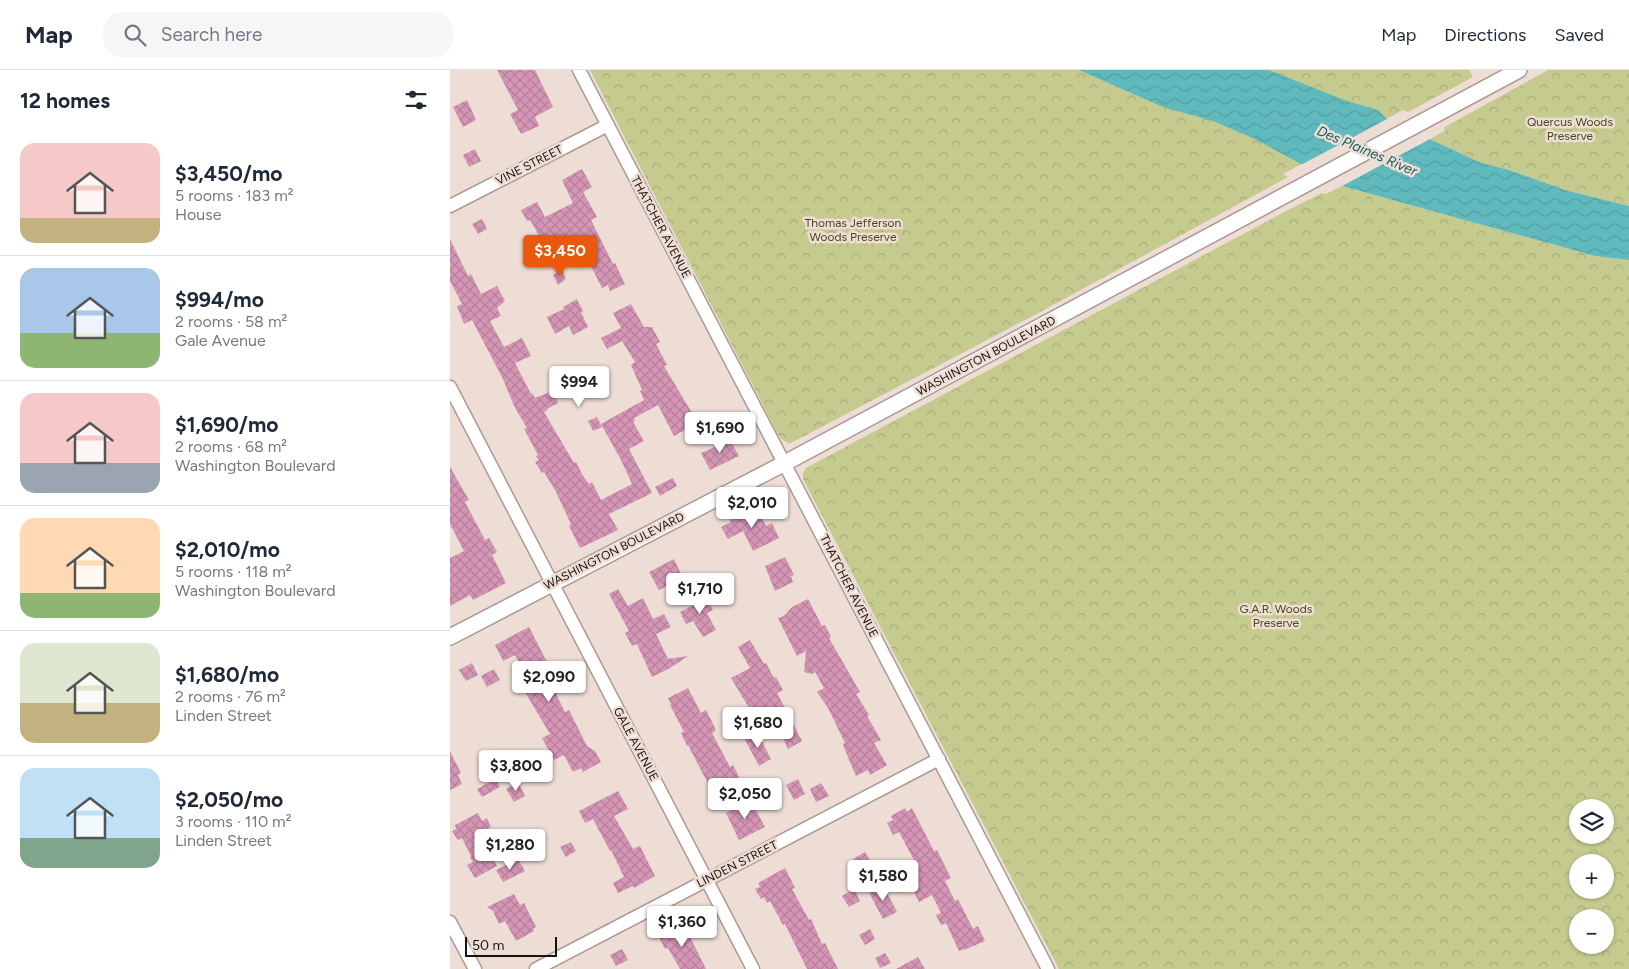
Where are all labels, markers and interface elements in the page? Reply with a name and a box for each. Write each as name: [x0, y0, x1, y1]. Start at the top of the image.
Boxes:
search box: [103, 12, 453, 57]
text: Map: [25, 20, 73, 49]
icon: search: [121, 21, 149, 49]
text: Search here: [161, 23, 262, 46]
text: Map: [1381, 24, 1416, 46]
text: Directions: [1444, 24, 1526, 46]
text: Saved: [1554, 24, 1604, 46]
icon: filters: [402, 86, 430, 114]
text: 12 homes: [20, 88, 110, 113]
park label: Quercus Woods Preserve: [1527, 115, 1613, 143]
water label: Des Plaines River: [1314, 122, 1421, 180]
street label: VINE STREET: [493, 142, 565, 188]
text: $3,450/mo: [175, 161, 282, 186]
icon: home: [60, 163, 120, 223]
street label: THATCHER AVENUE: [628, 174, 694, 280]
text: 5 rooms · 183 m²: [175, 186, 294, 205]
text: House: [175, 205, 221, 224]
park label: Thomas Jefferson Woods Preserve: [805, 216, 902, 244]
pin: $3,450: [519, 234, 601, 277]
text: $3,450: [534, 241, 586, 260]
text: $994/mo: [175, 287, 264, 312]
icon: home: [60, 288, 120, 348]
text: 2 rooms · 58 m²: [175, 312, 287, 331]
street label: WASHINGTON BOULEVARD: [914, 313, 1058, 399]
text: Gale Avenue: [175, 331, 266, 350]
pin: $994: [549, 366, 609, 408]
text: $994: [560, 372, 598, 391]
text: $1,690/mo: [175, 412, 278, 437]
pin: $1,690: [679, 412, 761, 454]
icon: home: [60, 413, 120, 473]
text: $1,690: [696, 418, 744, 437]
text: 2 rooms · 68 m²: [175, 437, 287, 456]
text: Washington Boulevard: [175, 456, 336, 475]
pin: $2,010: [711, 486, 793, 529]
text: $2,010: [727, 493, 777, 512]
street label: WASHINGTON BOULEVARD: [541, 509, 687, 593]
street label: THATCHER AVENUE: [817, 532, 881, 640]
text: $2,010/mo: [175, 537, 280, 562]
icon: home: [60, 538, 120, 598]
text: 5 rooms · 118 m²: [175, 562, 292, 581]
pin: $1,710: [659, 572, 741, 615]
text: $1,710: [677, 579, 723, 598]
text: Washington Boulevard: [175, 581, 336, 600]
park label: G.A.R. Woods Preserve: [1240, 602, 1313, 630]
pin: $2,090: [508, 660, 590, 703]
text: $1,680/mo: [175, 662, 279, 687]
icon: home: [60, 663, 120, 723]
text: $2,090: [523, 667, 575, 686]
text: 2 rooms · 76 m²: [175, 687, 286, 706]
street label: GALE AVENUE: [611, 705, 661, 783]
text: Linden Street: [175, 706, 272, 725]
pin: $1,680: [717, 706, 799, 749]
text: $1,680: [733, 713, 783, 732]
pin: $3,800: [475, 750, 557, 792]
text: $3,800: [490, 756, 542, 775]
pin: $2,050: [704, 778, 786, 820]
text: $2,050: [719, 784, 771, 803]
text: $2,050/mo: [175, 787, 283, 812]
icon: home: [60, 788, 120, 848]
map controls: [1569, 799, 1614, 954]
button: layers: [1569, 799, 1614, 844]
text: 3 rooms · 110 m²: [175, 812, 291, 831]
pin: $1,280: [469, 828, 551, 871]
text: Linden Street: [175, 831, 272, 850]
text: $1,280: [485, 835, 535, 854]
street label: LINDEN STREET: [694, 837, 780, 890]
button: +: [1569, 854, 1614, 899]
pin: $1,580: [842, 860, 924, 902]
text: $1,580: [858, 866, 908, 885]
pin: $1,360: [641, 906, 723, 948]
button: −: [1569, 909, 1614, 954]
text: $1,360: [658, 912, 706, 931]
scale bar: [465, 934, 558, 957]
text: 50 m: [472, 937, 504, 954]

